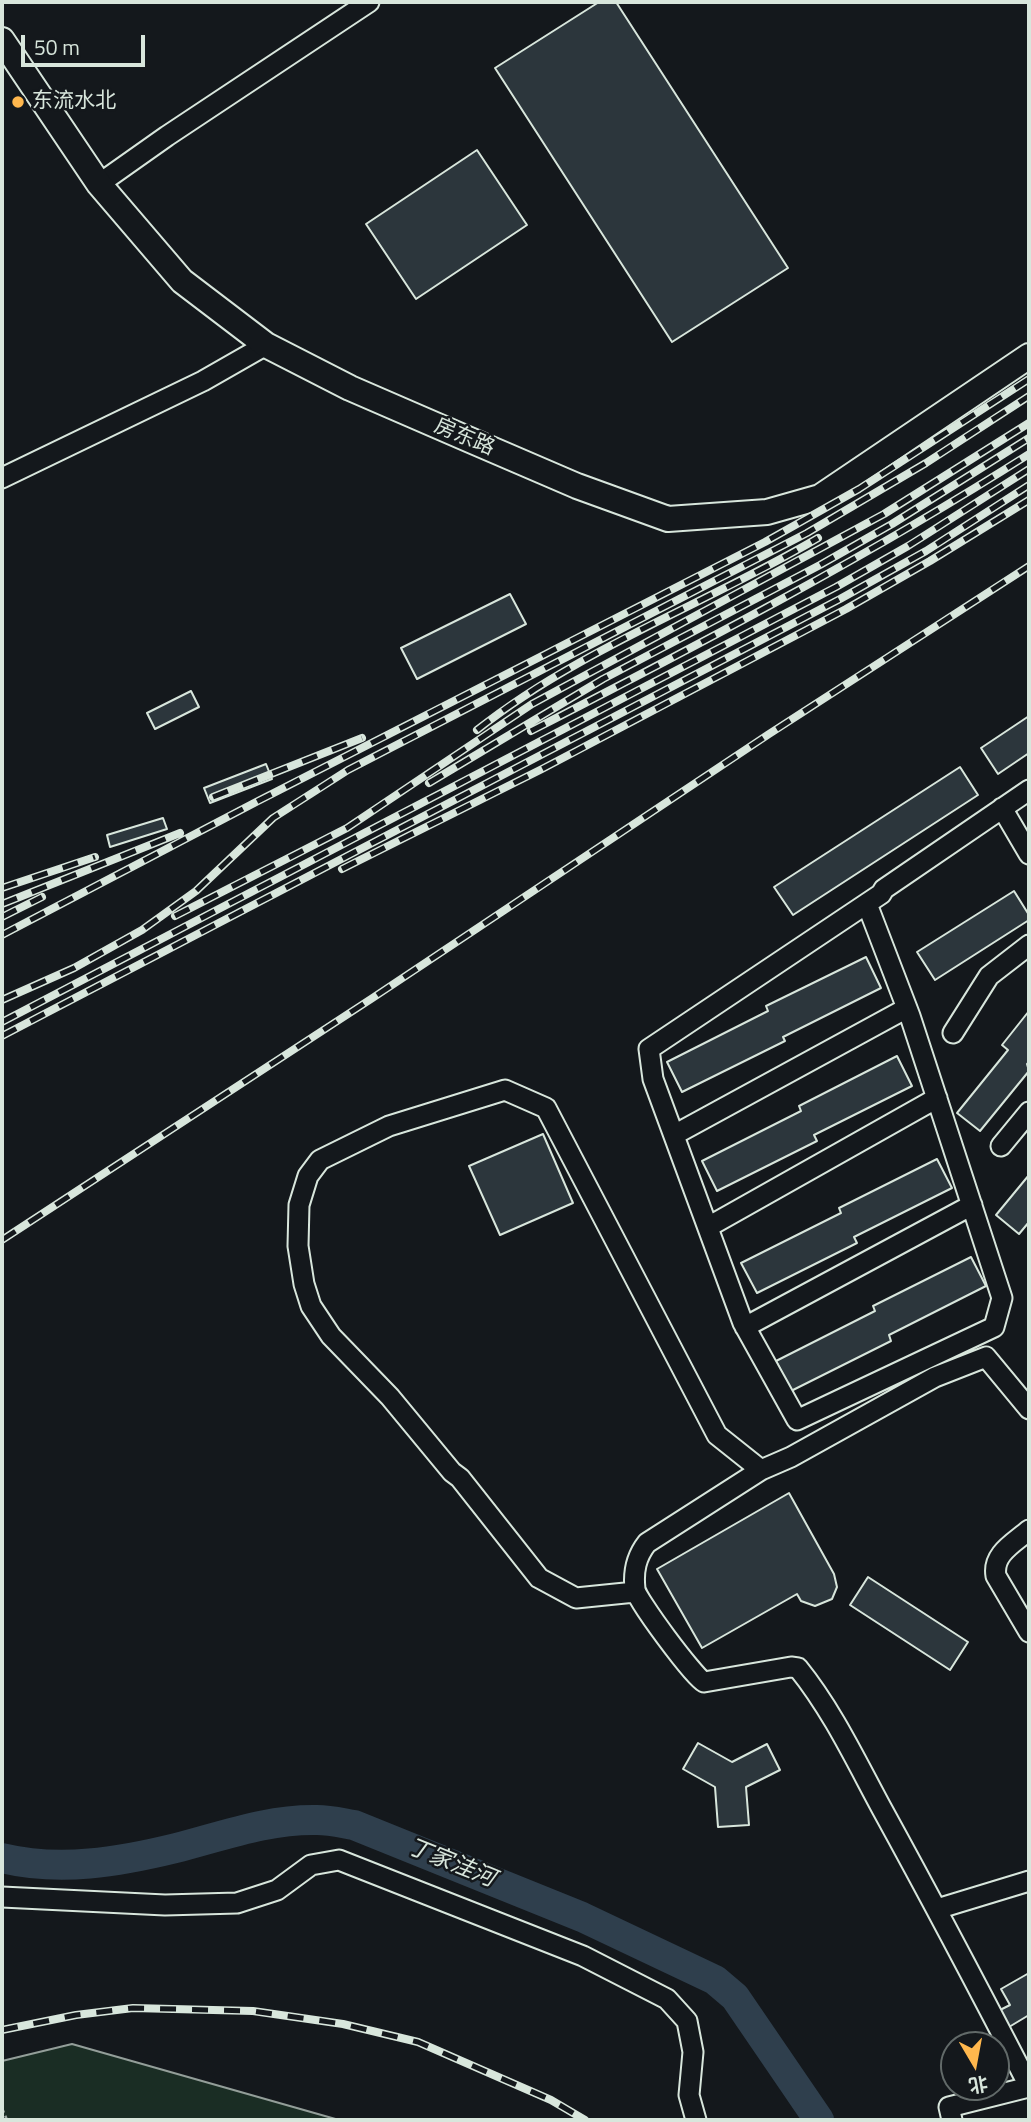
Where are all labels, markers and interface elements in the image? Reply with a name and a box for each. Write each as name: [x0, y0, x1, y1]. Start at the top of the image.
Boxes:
scale bar: [24, 21, 149, 65]
text: 50 m: [34, 31, 80, 63]
place label: 东流水北: [32, 89, 116, 115]
marker: 东流水北: [10, 94, 26, 110]
street label: 房东路: [430, 414, 498, 462]
water label: 丁家洼河: [403, 1834, 499, 1894]
north arrow: [940, 2031, 1010, 2101]
text: 北: [967, 2069, 990, 2101]

